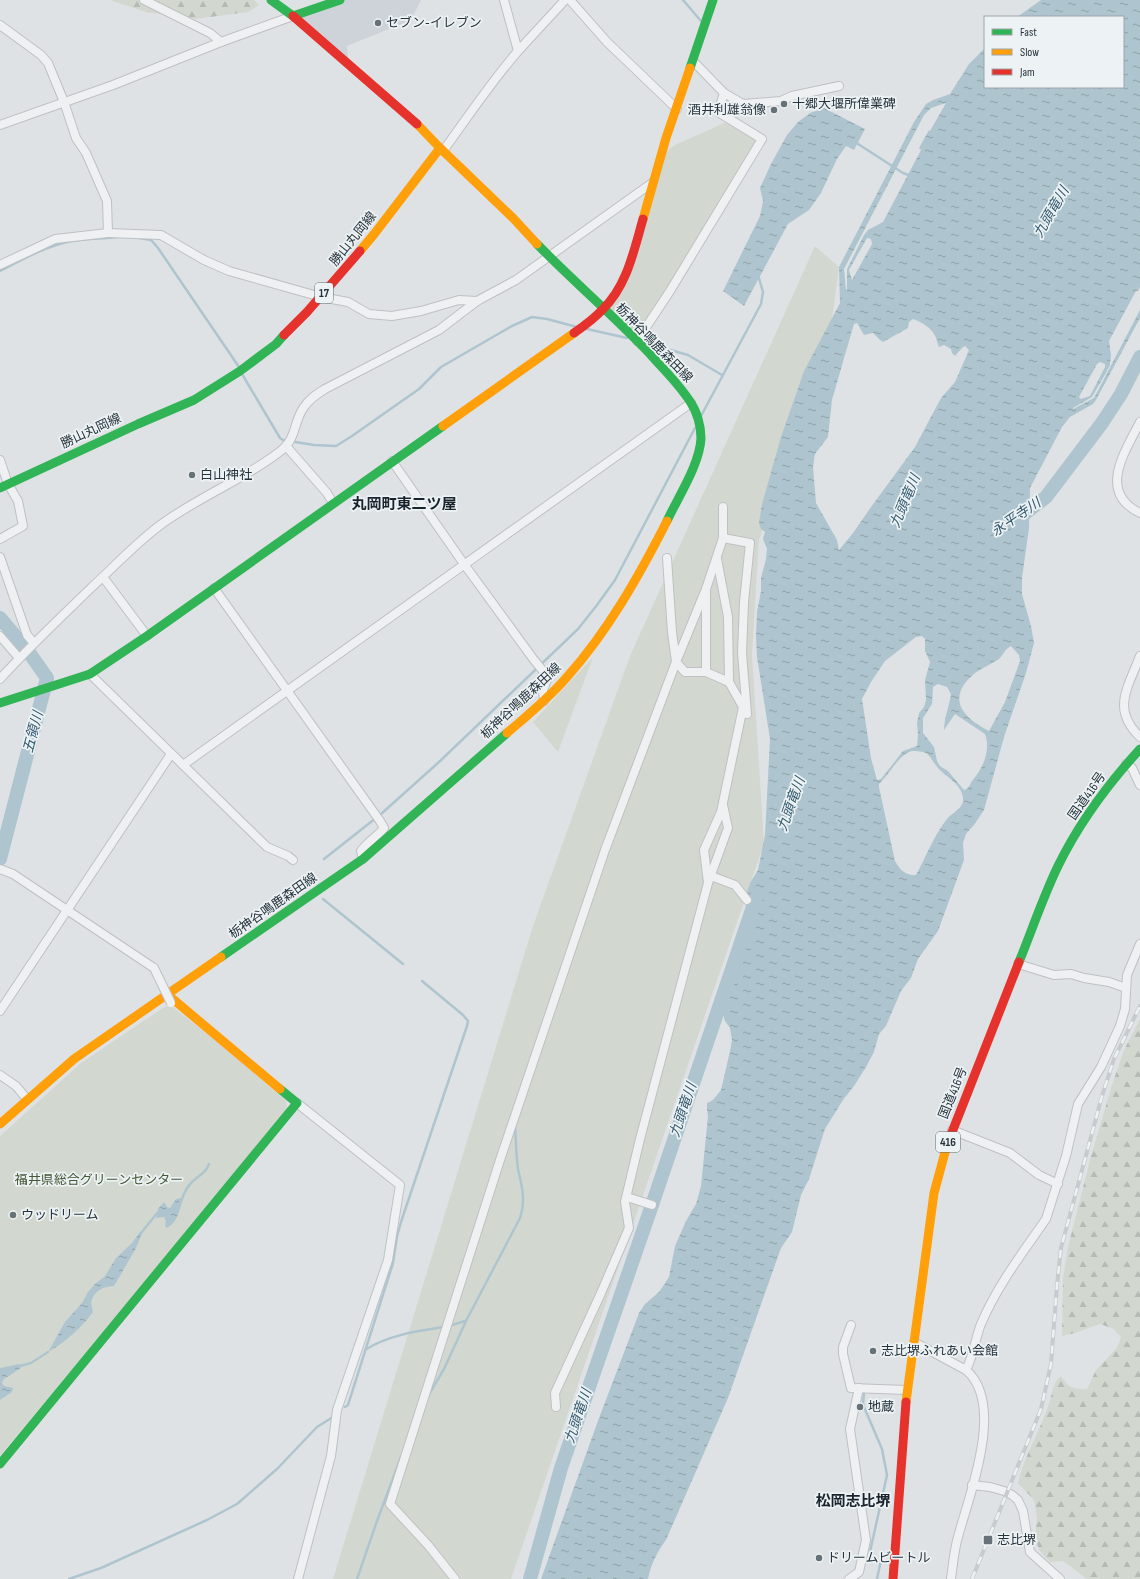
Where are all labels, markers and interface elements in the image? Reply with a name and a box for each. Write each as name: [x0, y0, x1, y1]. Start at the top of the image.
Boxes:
place label: セブン-イレブン: [386, 15, 482, 31]
legend: [984, 16, 1124, 88]
marker: セブン-イレブン: [373, 18, 383, 28]
text: Fast: [1020, 25, 1037, 40]
text: Slow: [1020, 45, 1039, 60]
text: Jam: [1019, 65, 1035, 80]
place label: 十郷大堰所偉業碑: [792, 96, 896, 112]
marker: 十郷大堰所偉業碑: [779, 99, 789, 109]
place label: 酒井利雄翁像: [688, 102, 766, 118]
marker: 酒井利雄翁像: [769, 105, 779, 115]
water label: 九頭竜川: [1030, 182, 1073, 240]
street label: 勝山丸岡線: [326, 209, 380, 269]
road number: 17: [315, 283, 333, 303]
street label: 栃神谷鳴鹿森田線: [612, 300, 696, 386]
street label: 勝山丸岡線: [58, 410, 124, 452]
place label: 白山神社: [200, 467, 252, 483]
marker: 白山神社: [187, 470, 197, 480]
water label: 九頭竜川: [886, 470, 925, 530]
water label: 永平寺川: [988, 493, 1046, 540]
district label: 丸岡町東二ツ屋: [351, 495, 457, 514]
street label: 栃神谷鳴鹿森田線: [478, 660, 564, 742]
water label: 五領川: [19, 708, 47, 754]
street label: 国道416号: [1065, 769, 1109, 823]
water label: 九頭竜川: [773, 773, 809, 833]
street label: 栃神谷鳴鹿森田線: [226, 870, 320, 942]
street label: 国道416号: [935, 1065, 971, 1121]
water label: 九頭竜川: [666, 1079, 701, 1139]
road number: 416: [936, 1132, 960, 1152]
park label: 福井県総合グリーンセンター: [15, 1172, 183, 1188]
place label: ウッドリーム: [21, 1207, 99, 1223]
marker: ウッドリーム: [8, 1210, 18, 1220]
place label: 志比堺ふれあい会館: [881, 1343, 998, 1359]
marker: 志比堺ふれあい会館: [868, 1346, 878, 1356]
water label: 九頭竜川: [561, 1385, 596, 1445]
place label: 地蔵: [868, 1399, 894, 1415]
marker: 地蔵: [855, 1402, 865, 1412]
district label: 松岡志比堺: [815, 1492, 891, 1511]
place label: 志比堺: [997, 1532, 1036, 1548]
marker: 志比堺: [982, 1534, 994, 1546]
place label: ドリームビートル: [827, 1550, 931, 1566]
marker: ドリームビートル: [814, 1553, 824, 1563]

